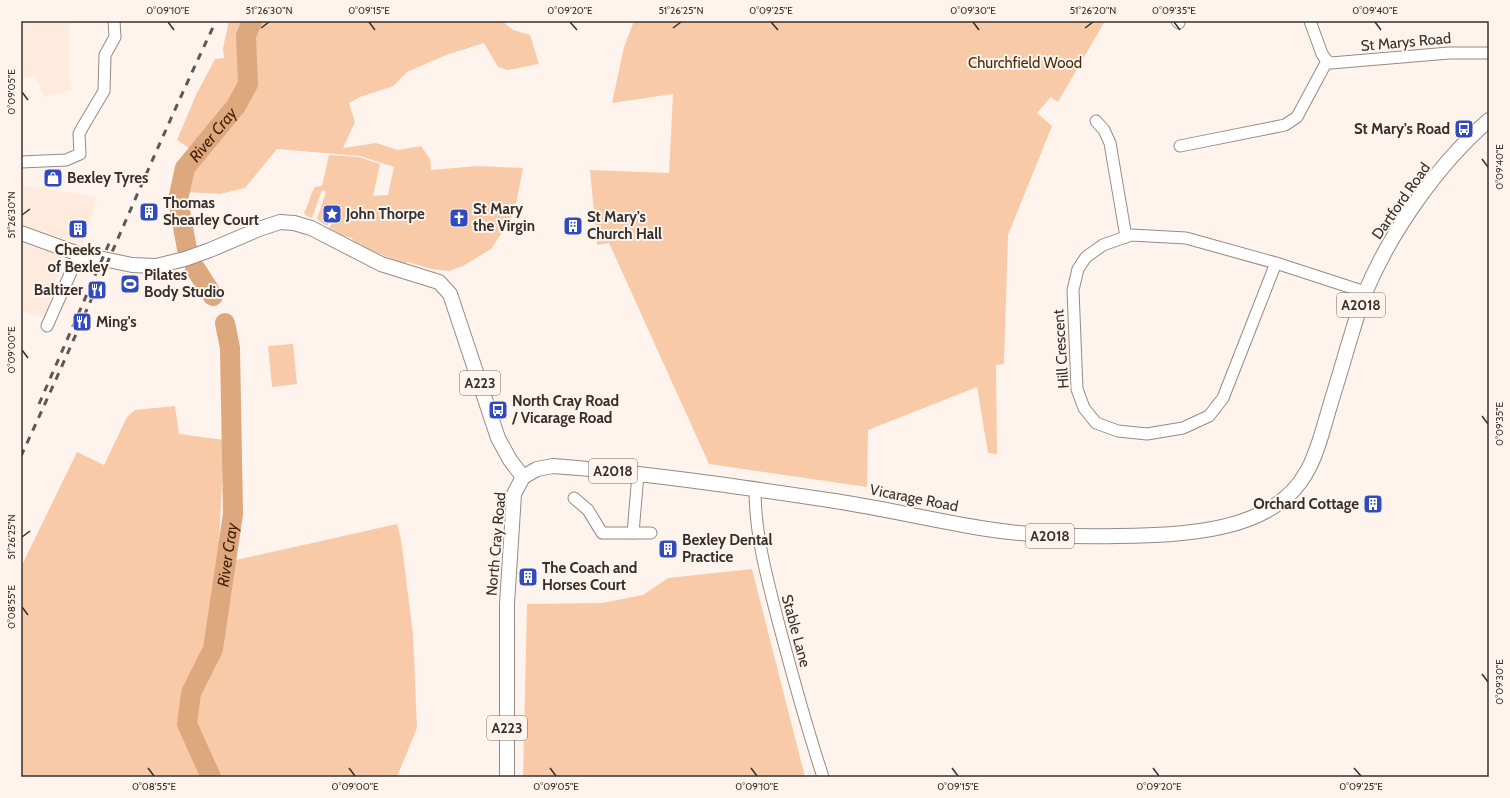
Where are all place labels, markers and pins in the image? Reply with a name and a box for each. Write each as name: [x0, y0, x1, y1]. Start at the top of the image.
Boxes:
bus stop icon: St Mary's Road: [1453, 118, 1475, 140]
place label: St Mary's Road: [1354, 120, 1450, 138]
shop icon: Bexley Tyres: [42, 167, 64, 189]
place label: Bexley Tyres: [67, 169, 148, 187]
place label: Thomas Shearley Court: [163, 194, 259, 229]
place label: St Mary the Virgin: [473, 200, 535, 235]
building icon: Thomas Shearley Court: [138, 201, 160, 223]
place icon: John Thorpe: [321, 203, 343, 225]
place label: John Thorpe: [345, 205, 425, 223]
church icon: St Mary the Virgin: [448, 207, 470, 229]
place label: St Mary's Church Hall: [587, 208, 662, 243]
building icon: St Mary's Church Hall: [562, 215, 584, 237]
building icon: Cheeks of Bexley: [67, 218, 89, 240]
place label: Cheeks of Bexley: [48, 241, 109, 276]
place label: Pilates Body Studio: [144, 266, 225, 301]
sports icon: Pilates Body Studio: [119, 273, 141, 295]
restaurant icon: Baltizer: [86, 279, 108, 301]
place label: Baltizer: [34, 281, 83, 299]
restaurant icon: Ming's: [71, 311, 93, 333]
place label: Ming's: [96, 313, 137, 331]
place label: North Cray Road / Vicarage Road: [511, 392, 619, 427]
bus stop icon: North Cray Road / Vicarage Road: [487, 399, 509, 421]
building icon: Orchard Cottage: [1362, 493, 1384, 515]
place label: Orchard Cottage: [1253, 495, 1359, 513]
place label: Bexley Dental Practice: [682, 531, 773, 566]
building icon: Bexley Dental Practice: [657, 538, 679, 560]
place label: The Coach and Horses Court: [542, 559, 637, 594]
building icon: The Coach and Horses Court: [517, 566, 539, 588]

